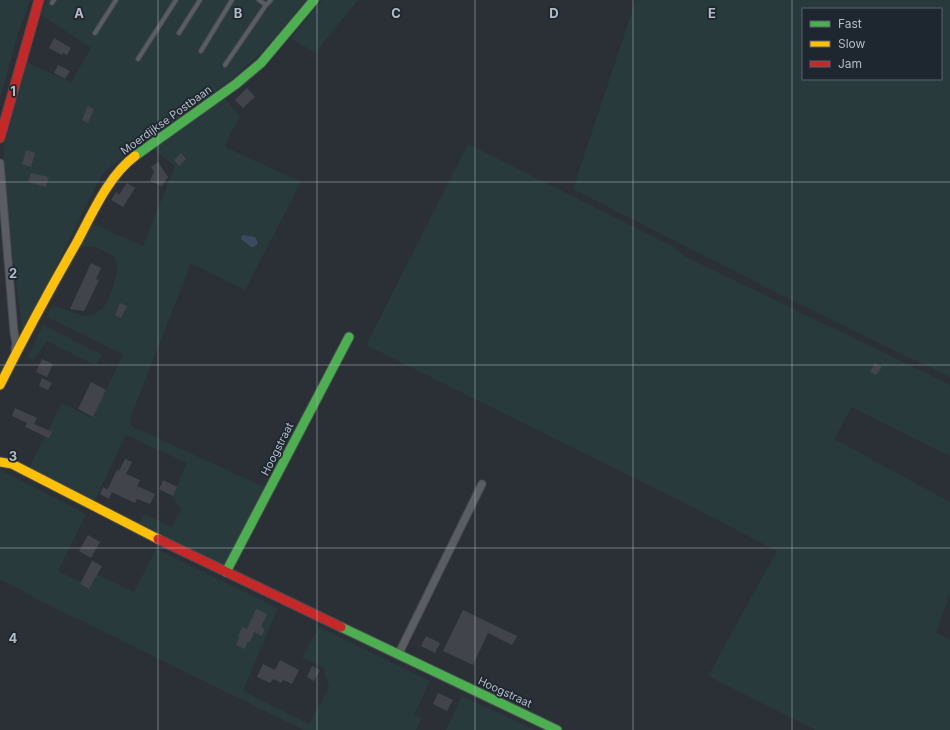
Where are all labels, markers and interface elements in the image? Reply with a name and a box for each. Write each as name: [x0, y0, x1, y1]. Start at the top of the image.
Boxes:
text: A: [74, 5, 84, 21]
text: B: [234, 5, 243, 21]
text: C: [391, 5, 401, 21]
text: D: [549, 5, 559, 21]
text: E: [708, 5, 716, 21]
legend: [802, 8, 942, 80]
text: Fast: [838, 16, 862, 31]
text: Slow: [838, 36, 866, 51]
text: Jam: [838, 56, 862, 71]
street label: Moerdijkse Postbaan: [118, 82, 214, 158]
text: 1: [10, 83, 16, 99]
text: 2: [9, 265, 17, 281]
street label: Hoogstraat: [258, 420, 296, 478]
text: 3: [9, 448, 17, 464]
text: 4: [9, 630, 18, 646]
street label: Hoogstraat: [476, 673, 534, 711]

